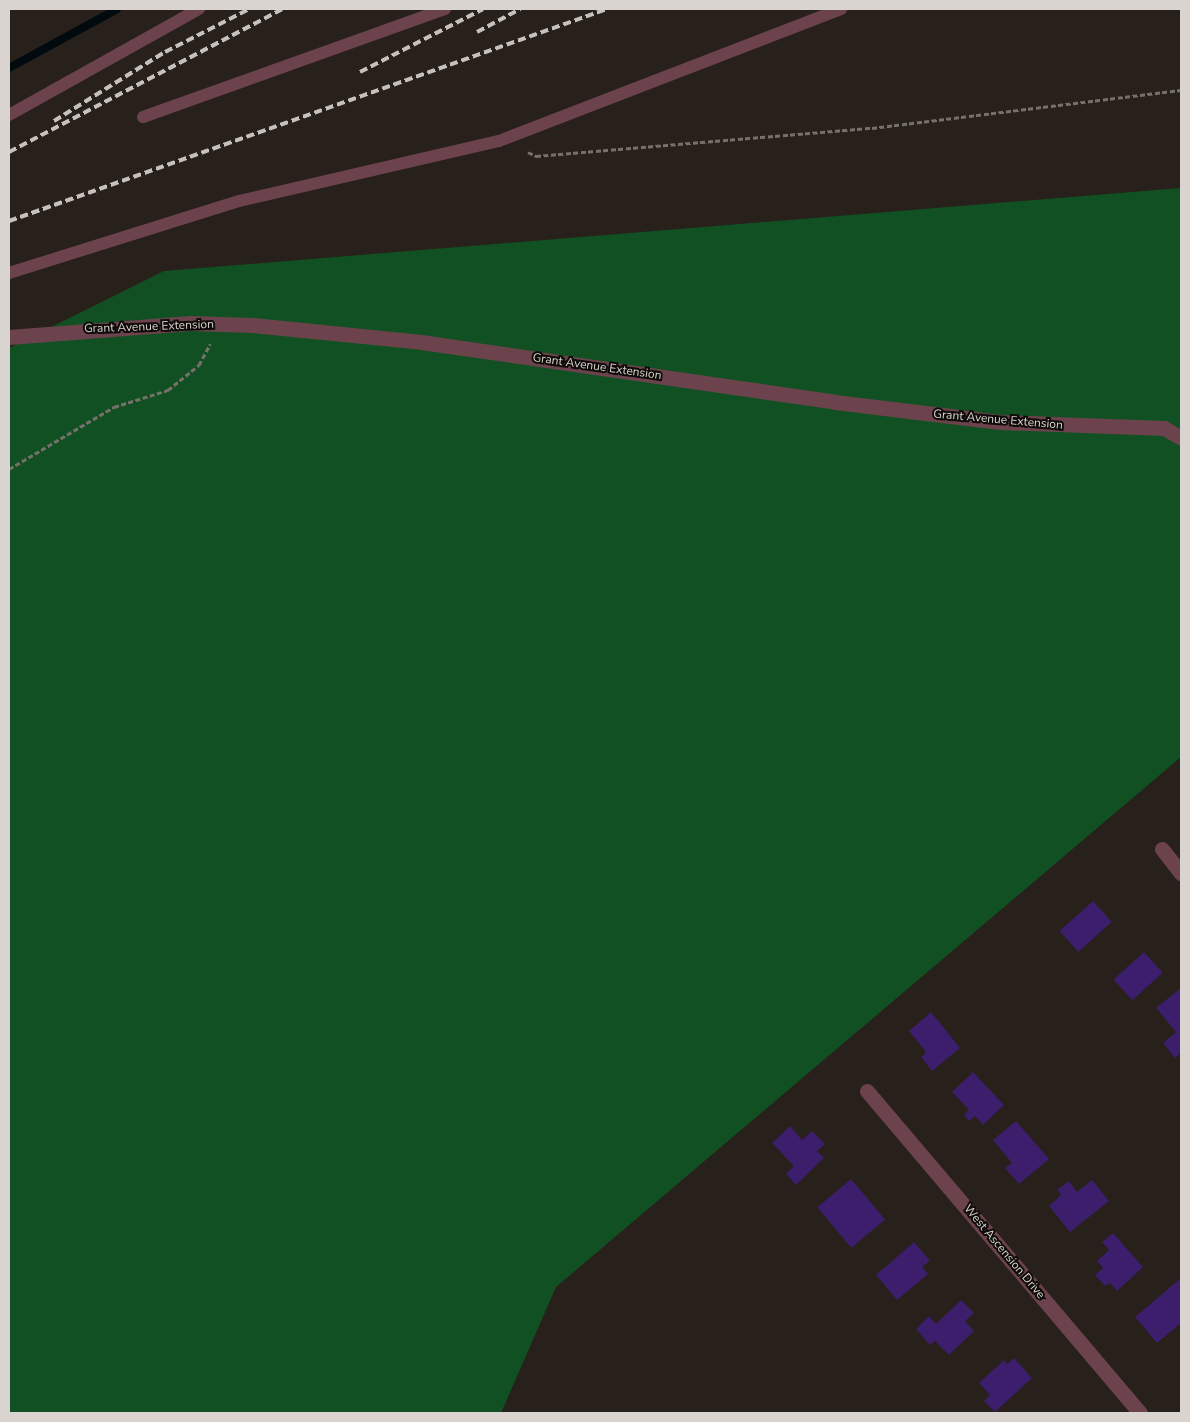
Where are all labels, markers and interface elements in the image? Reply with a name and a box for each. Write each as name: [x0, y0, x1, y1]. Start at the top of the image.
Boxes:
street label: Grant Avenue Extension: [84, 318, 214, 336]
street label: Grant Avenue Extension: [532, 351, 662, 383]
street label: Grant Avenue Extension: [933, 407, 1063, 433]
street label: West Ascension Drive: [960, 1202, 1048, 1302]

